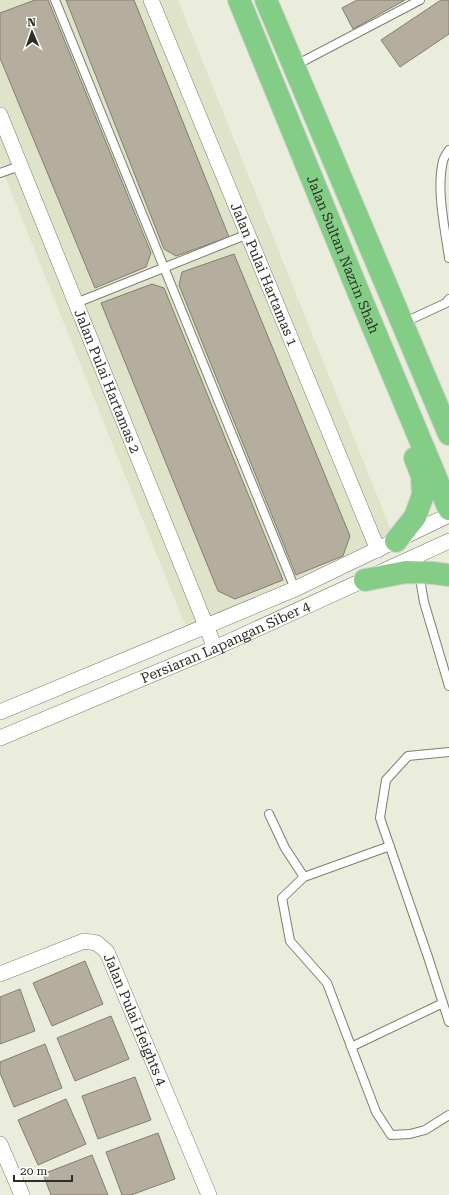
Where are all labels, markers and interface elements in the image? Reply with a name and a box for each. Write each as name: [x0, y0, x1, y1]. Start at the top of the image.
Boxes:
north arrow: [12, 12, 52, 52]
text: N: [27, 16, 37, 29]
street label: Jalan Sultan Nazrin Shah: [304, 173, 383, 336]
street label: Jalan Pulai Hartamas 1: [228, 200, 301, 349]
street label: Jalan Pulai Hartamas 2: [71, 307, 144, 456]
street label: Persiaran Lapangan Siber 4: [138, 597, 313, 686]
street label: Jalan Pulai Heights 4: [101, 951, 170, 1088]
scale bar: [14, 1157, 72, 1183]
text: 20 m: [20, 1164, 47, 1178]

